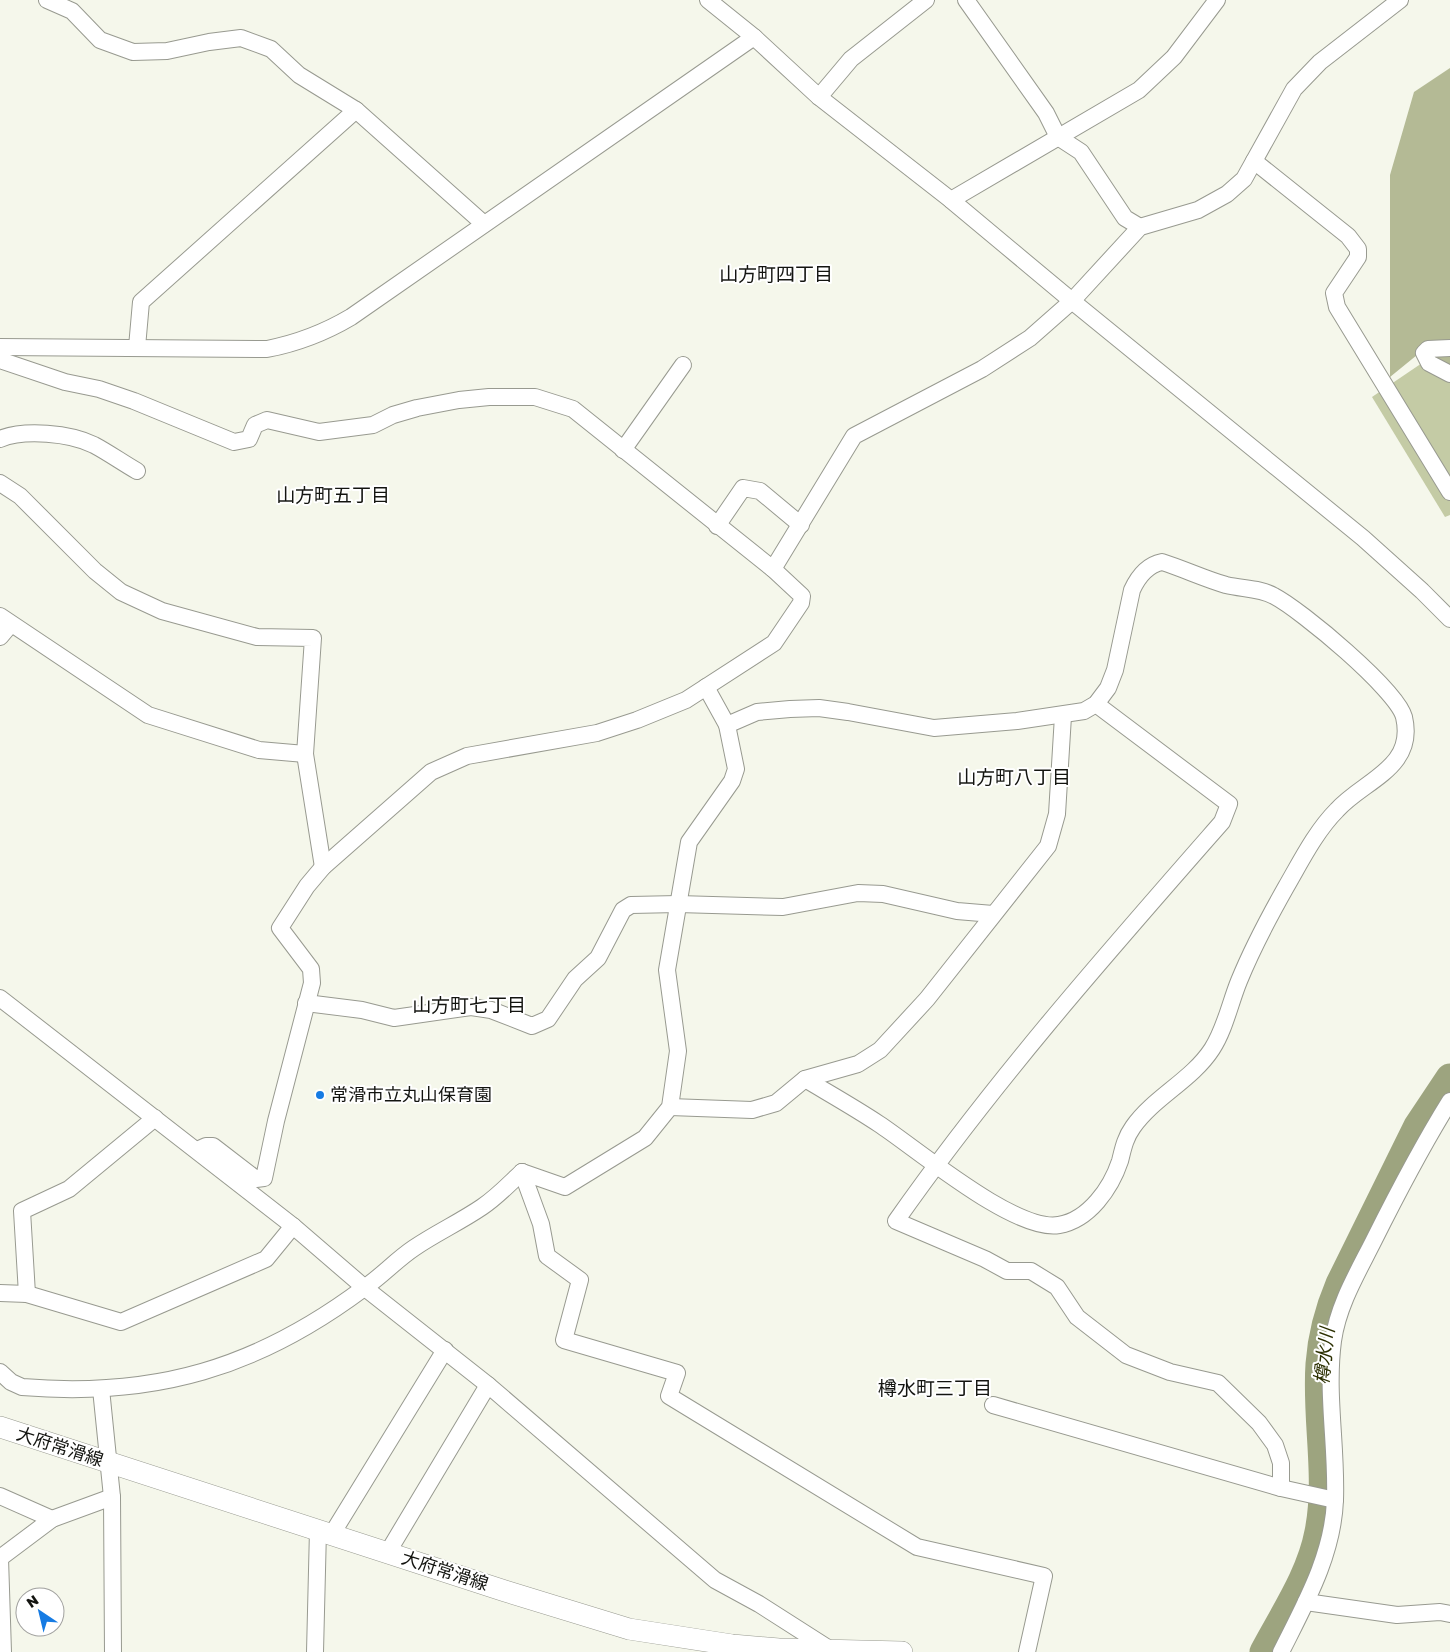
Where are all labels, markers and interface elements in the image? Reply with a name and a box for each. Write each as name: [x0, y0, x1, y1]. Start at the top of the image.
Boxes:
district label: 山方町四丁目: [719, 262, 833, 285]
district label: 山方町五丁目: [276, 483, 390, 506]
district label: 山方町八丁目: [957, 765, 1071, 788]
district label: 山方町七丁目: [412, 993, 526, 1016]
place label: 常滑市立丸山保育園: [330, 1083, 492, 1105]
marker: 常滑市立丸山保育園: [314, 1089, 326, 1101]
water label: 樽水川: [1309, 1324, 1338, 1386]
district label: 樽水町三丁目: [878, 1376, 992, 1399]
street label: 大府常滑線: [14, 1422, 107, 1470]
street label: 大府常滑線: [399, 1546, 492, 1594]
north arrow: [15, 1587, 65, 1637]
text: N: [23, 1591, 41, 1611]

